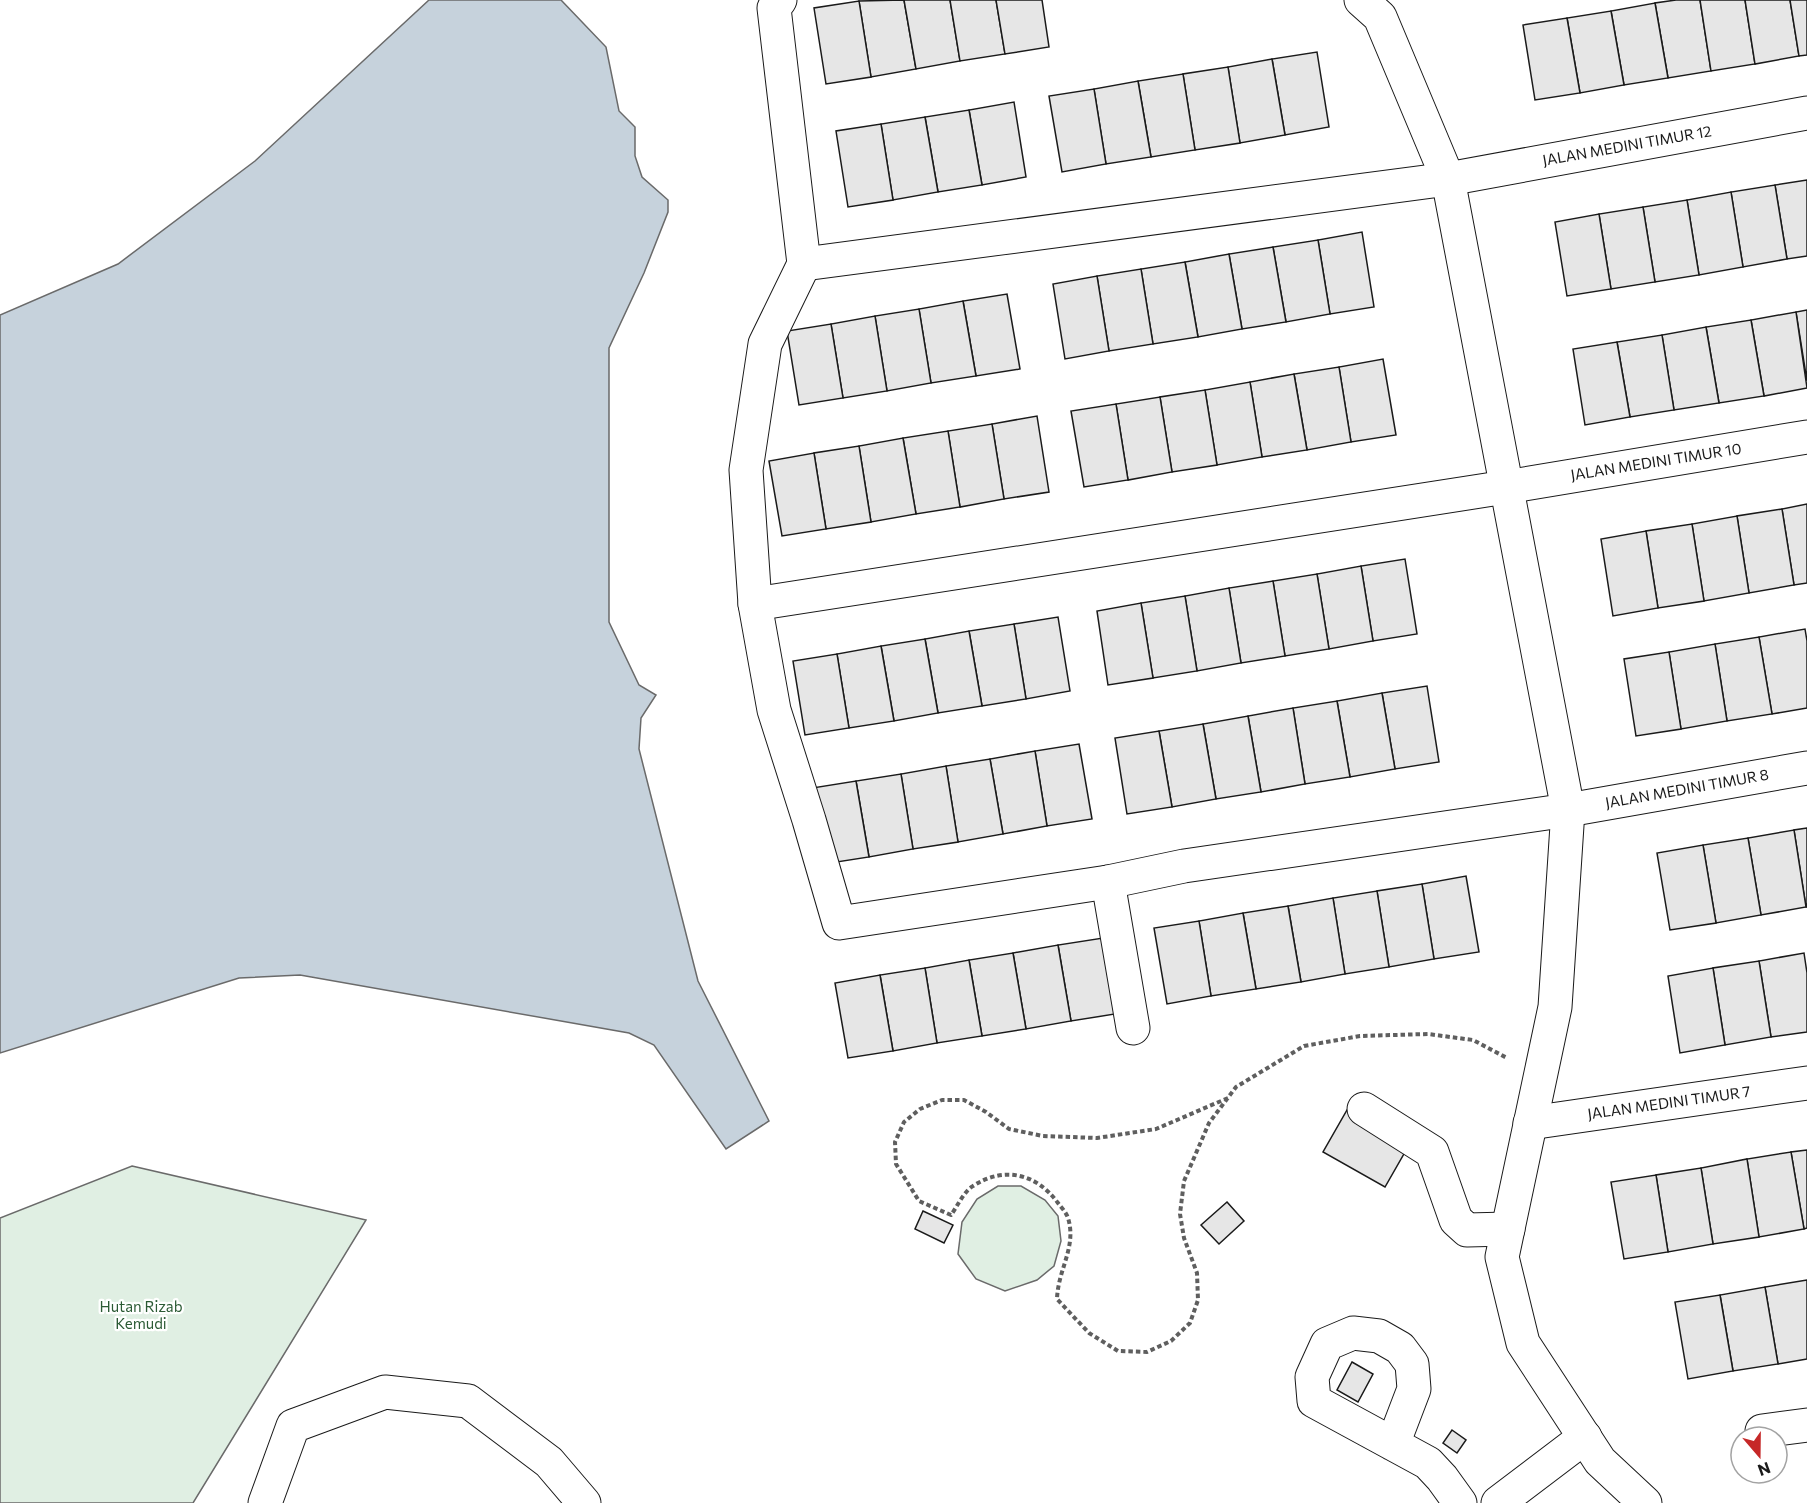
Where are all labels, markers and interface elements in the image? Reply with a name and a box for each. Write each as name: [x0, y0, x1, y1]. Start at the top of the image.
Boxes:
street label: JALAN MEDINI TIMUR 12: [1541, 121, 1713, 169]
street label: JALAN MEDINI TIMUR 10: [1569, 439, 1743, 483]
street label: JALAN MEDINI TIMUR 8: [1604, 765, 1770, 811]
street label: JALAN MEDINI TIMUR 7: [1586, 1082, 1752, 1122]
park label: Hutan Rizab Kemudi: [99, 1297, 183, 1332]
north arrow: [1729, 1425, 1789, 1485]
text: N: [1755, 1459, 1773, 1481]

